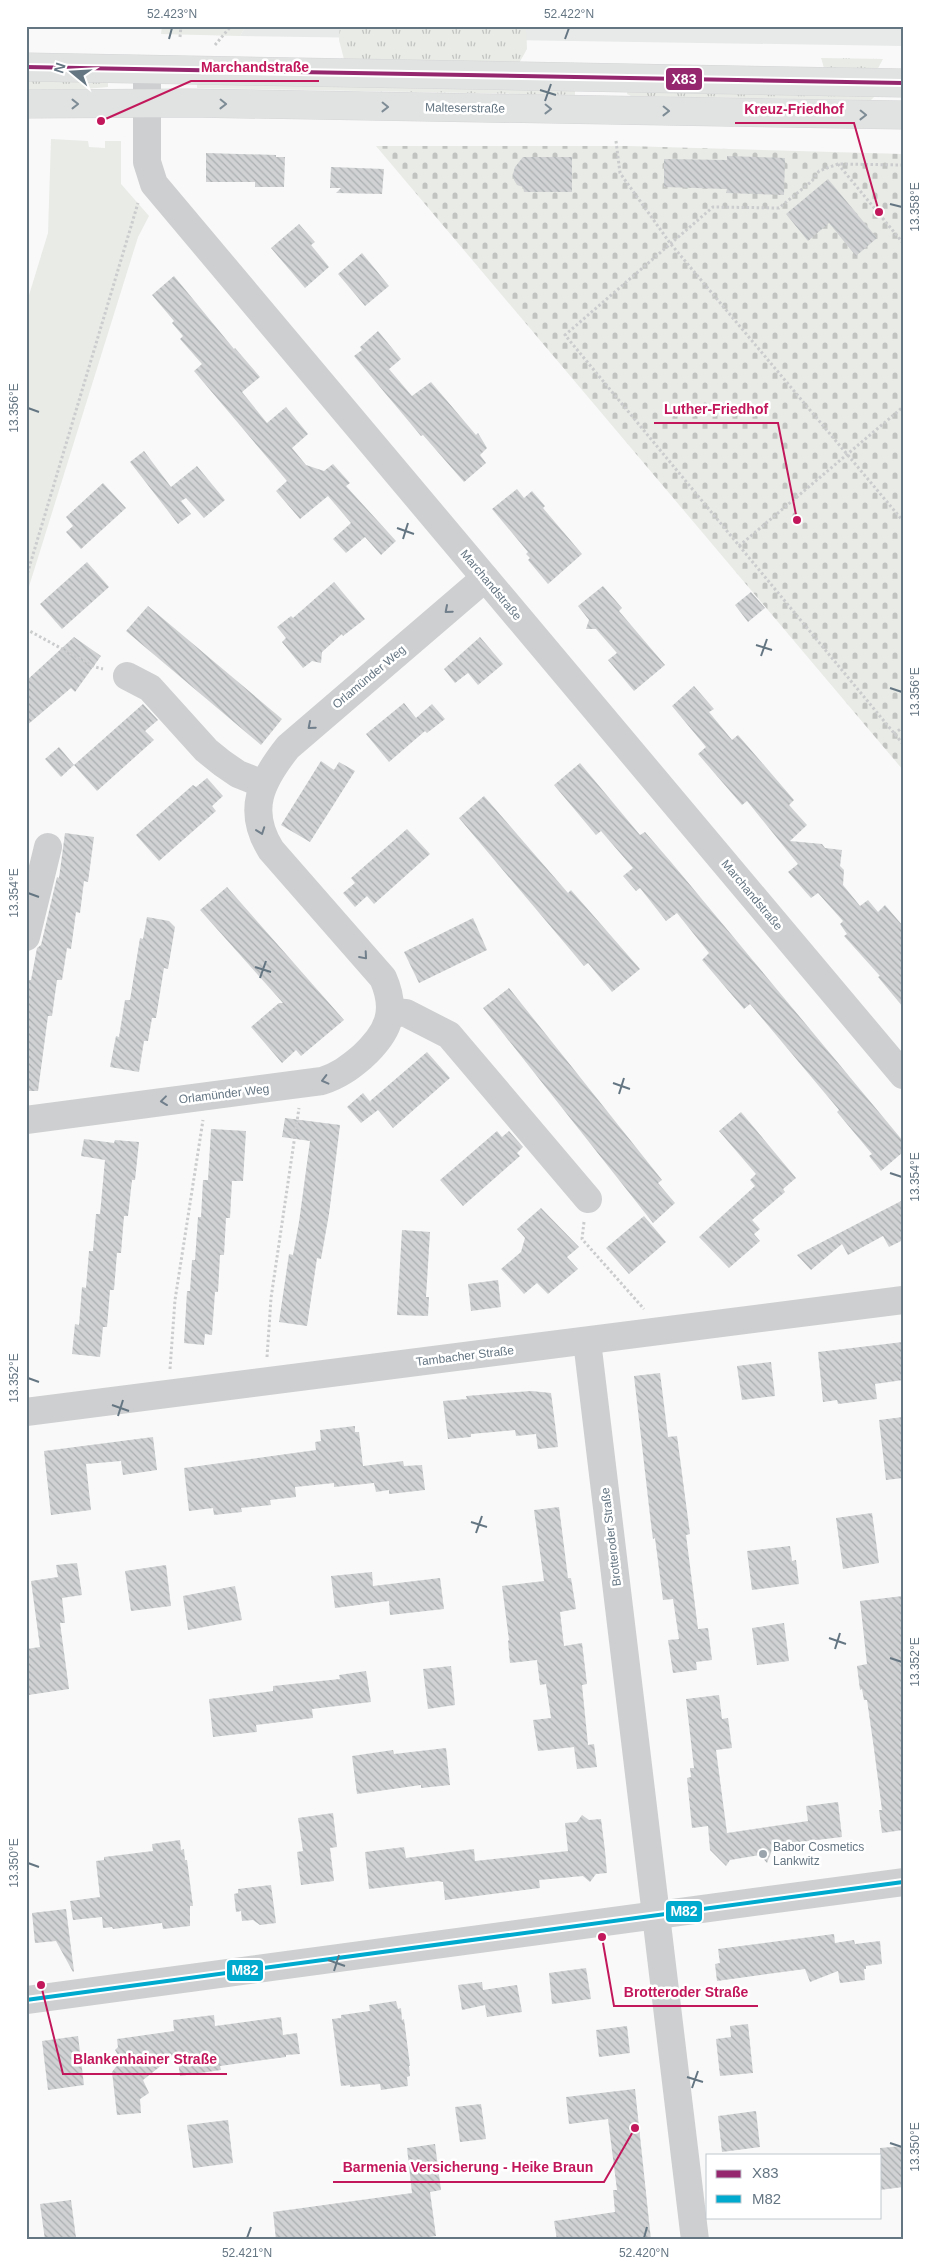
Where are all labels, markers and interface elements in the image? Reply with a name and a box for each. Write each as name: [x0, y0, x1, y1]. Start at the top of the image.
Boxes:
text: 52.423°N: [147, 7, 197, 21]
text: 52.422°N: [544, 7, 594, 21]
north arrow: [48, 48, 98, 98]
callout: Marchandstraße: [191, 52, 319, 81]
text: Marchandstraße: [201, 59, 309, 75]
text: N: [50, 61, 69, 75]
line badge: X83: [665, 67, 703, 91]
text: X83: [672, 71, 697, 87]
callout: Kreuz-Friedhof: [735, 94, 854, 123]
one-way arrow: [72, 99, 79, 109]
one-way arrow: [220, 99, 227, 109]
street label: Malteserstraße: [425, 100, 505, 116]
one-way arrow: [381, 101, 389, 112]
text: Kreuz-Friedhof: [744, 101, 844, 117]
one-way arrow: [544, 104, 552, 115]
one-way arrow: [662, 106, 670, 117]
one-way arrow: [860, 110, 867, 120]
text: 13.358°E: [908, 182, 922, 232]
text: 13.356°E: [7, 383, 21, 433]
callout: Luther-Friedhof: [654, 394, 778, 423]
text: Luther-Friedhof: [664, 401, 768, 417]
street label: Marchandstraße: [458, 547, 525, 623]
one-way arrow: [445, 604, 454, 613]
street label: Orlamünder Weg: [330, 642, 408, 712]
text: 13.356°E: [908, 667, 922, 717]
one-way arrow: [308, 721, 317, 730]
one-way arrow: [256, 826, 266, 835]
street label: Marchandstraße: [719, 857, 786, 933]
text: 13.354°E: [7, 868, 21, 918]
one-way arrow: [358, 951, 367, 960]
one-way arrow: [322, 1074, 330, 1084]
street label: Orlamünder Weg: [178, 1081, 270, 1107]
one-way arrow: [160, 1096, 169, 1106]
text: 13.354°E: [908, 1152, 922, 1202]
street label: Tambacher Straße: [415, 1343, 515, 1369]
text: 13.352°E: [7, 1353, 21, 1403]
street label: Brotteroder Straße: [598, 1487, 624, 1587]
text: 13.352°E: [908, 1637, 922, 1687]
text: 13.350°E: [7, 1838, 21, 1888]
place label: Babor Cosmetics Lankwitz: [773, 1840, 864, 1868]
marker: Babor Cosmetics Lankwitz: [757, 1848, 769, 1860]
line badge: M82: [665, 1900, 703, 1923]
text: M82: [670, 1903, 698, 1919]
line badge: M82: [226, 1959, 264, 1982]
text: M82: [231, 1962, 259, 1978]
callout: Brotteroder Straße: [614, 1977, 758, 2006]
text: Brotteroder Straße: [624, 1984, 748, 2000]
callout: Blankenhainer Straße: [63, 2045, 227, 2074]
text: Blankenhainer Straße: [73, 2051, 217, 2067]
text: 13.350°E: [908, 2122, 922, 2172]
callout: Barmenia Versicherung - Heike Braun: [333, 2153, 604, 2182]
legend: [706, 2154, 882, 2218]
text: Barmenia Versicherung - Heike Braun: [343, 2159, 593, 2175]
text: X83: [752, 2164, 779, 2181]
text: M82: [752, 2190, 781, 2207]
text: 52.421°N: [222, 2246, 272, 2260]
text: 52.420°N: [619, 2246, 669, 2260]

